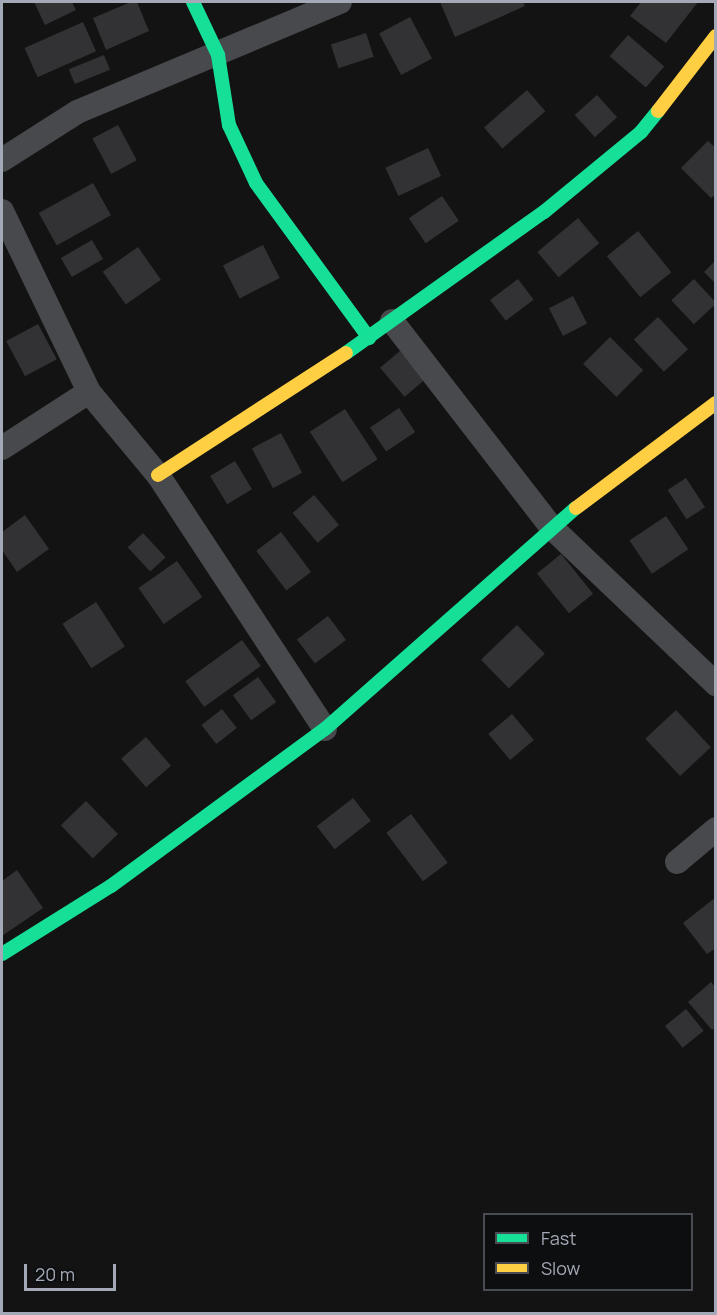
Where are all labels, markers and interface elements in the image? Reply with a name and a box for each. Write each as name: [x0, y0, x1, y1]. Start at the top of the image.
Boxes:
legend: [483, 1213, 693, 1291]
text: Fast: [541, 1226, 576, 1250]
scale bar: [27, 1252, 118, 1290]
text: Slow: [541, 1256, 580, 1280]
text: 20 m: [35, 1262, 75, 1286]

